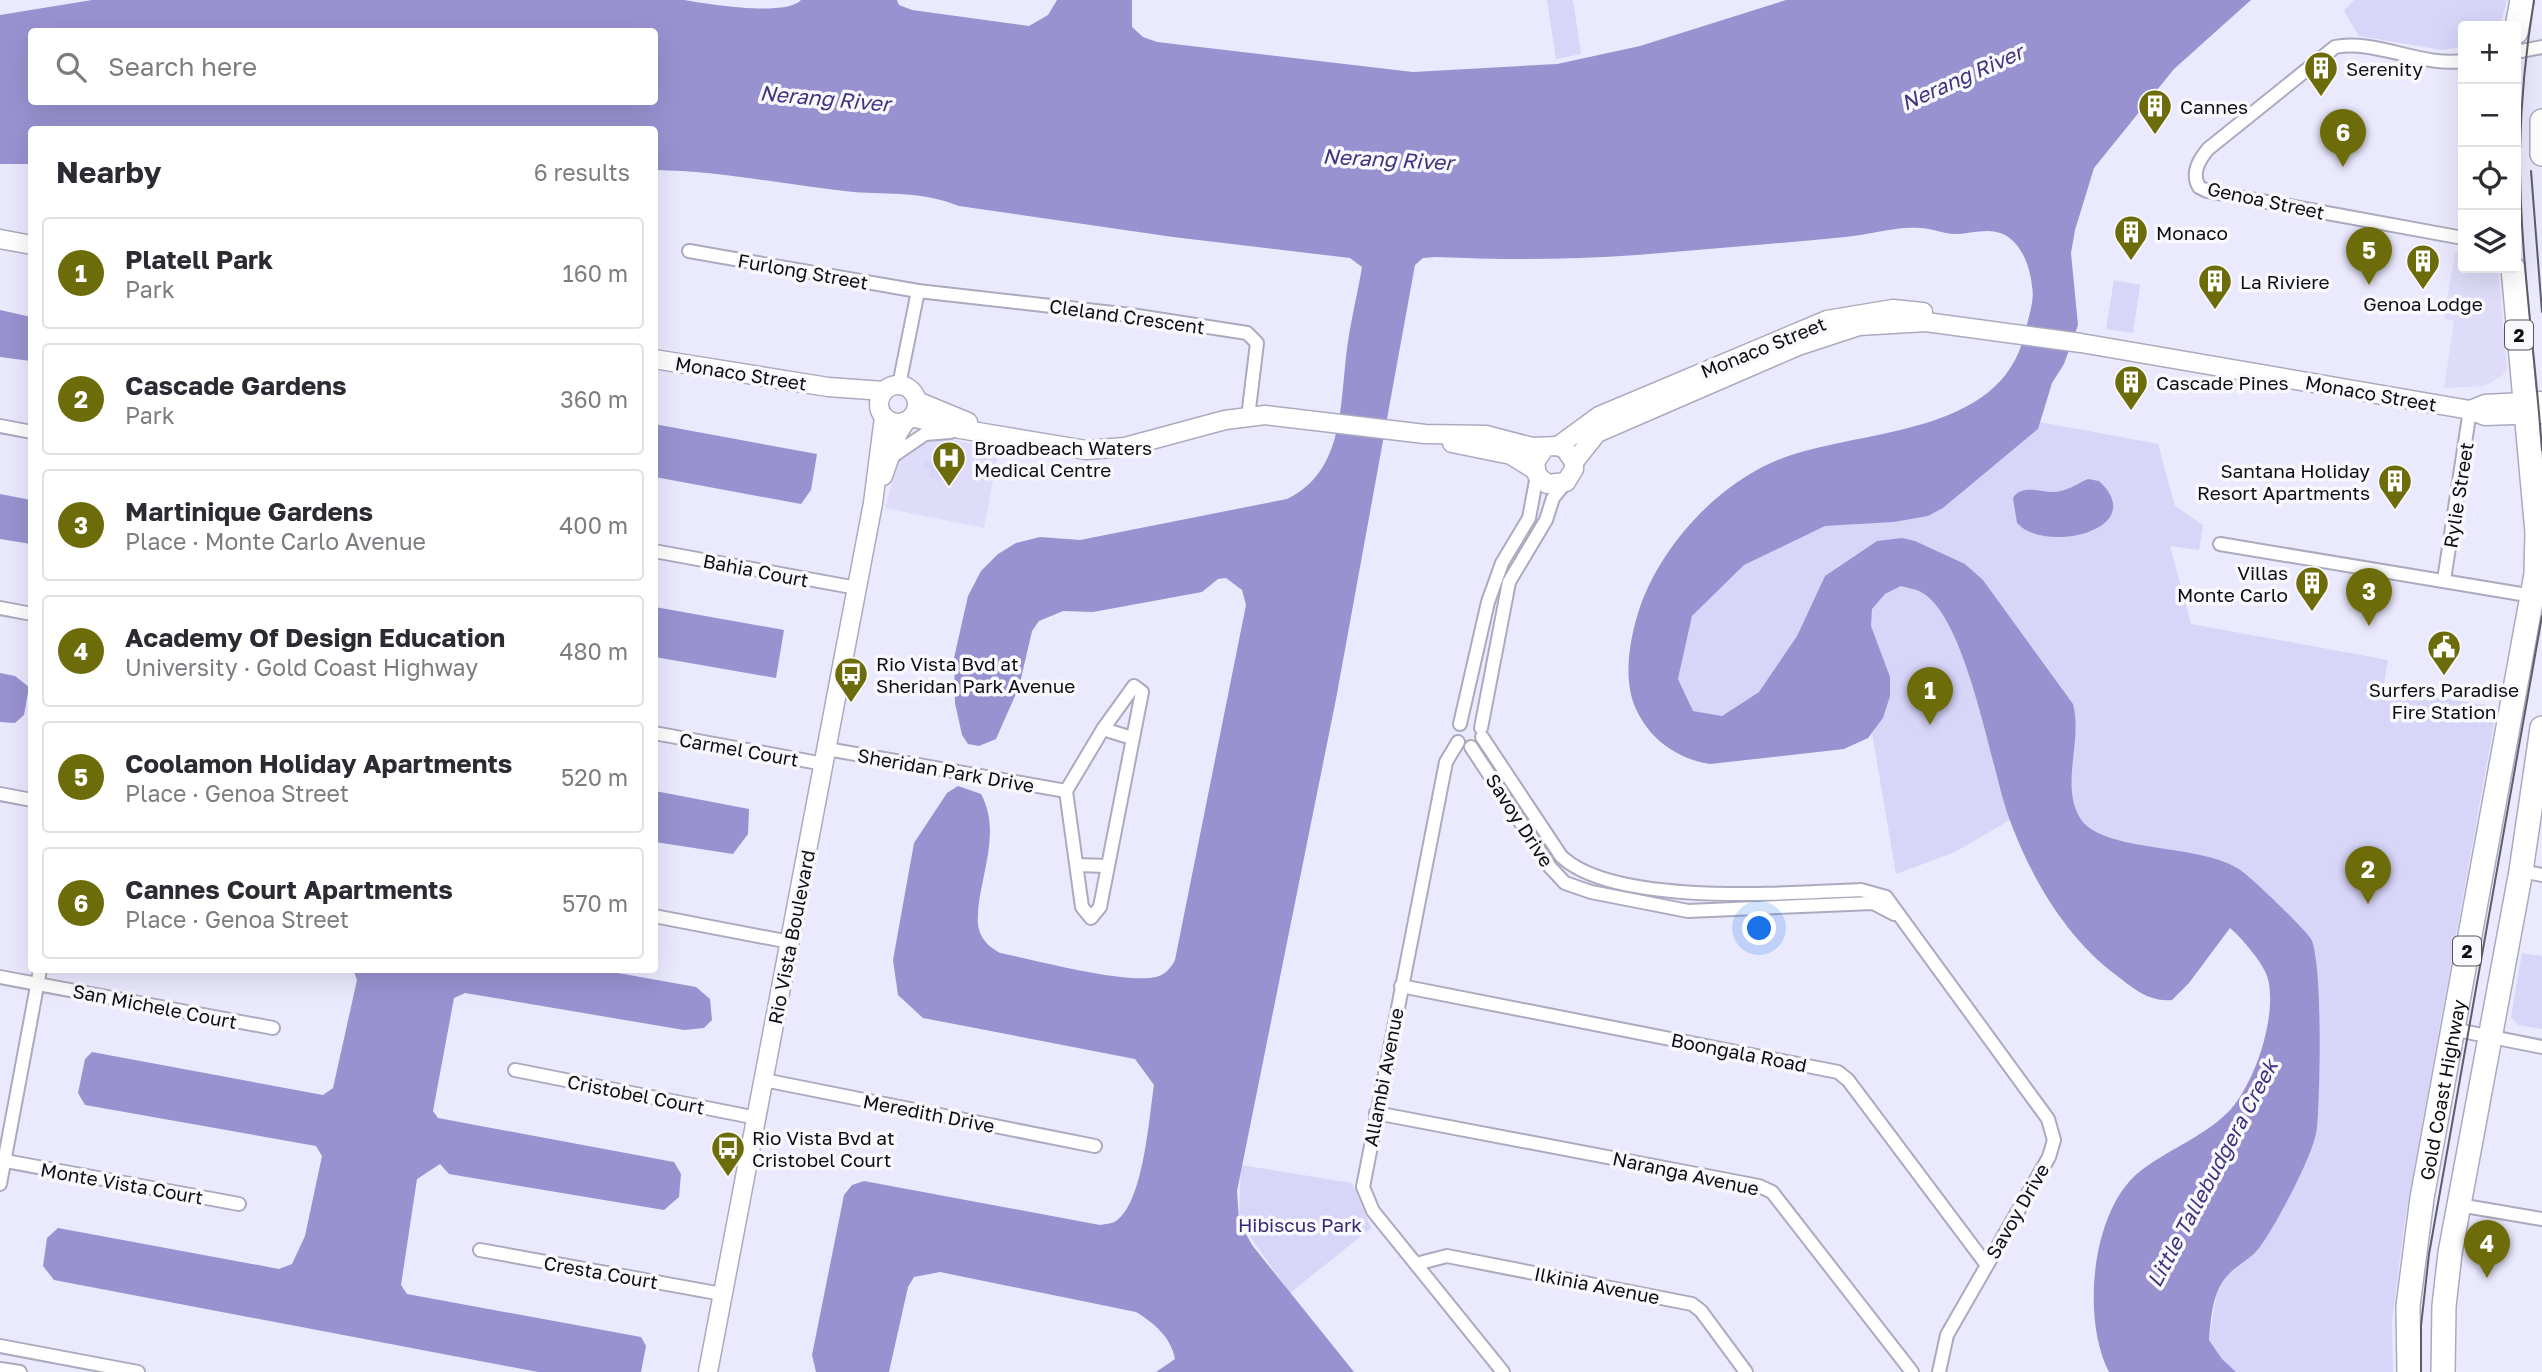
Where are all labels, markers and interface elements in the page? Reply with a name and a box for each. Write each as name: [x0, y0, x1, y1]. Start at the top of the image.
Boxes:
map controls: [2458, 21, 2521, 273]
button: +: [2458, 21, 2521, 84]
search box: [28, 28, 658, 105]
water label: Nerang River: [1897, 37, 2030, 115]
icon: search: [52, 48, 90, 86]
building icon: Serenity: [2302, 49, 2340, 98]
text: Search here: [108, 51, 257, 82]
place label: Serenity: [2346, 57, 2423, 80]
water label: Nerang River: [759, 79, 894, 117]
button: −: [2458, 84, 2521, 147]
building icon: Cannes: [2136, 87, 2174, 136]
place label: Cannes: [2180, 95, 2248, 118]
pin: 6: [2320, 109, 2366, 167]
water label: Nerang River: [1322, 143, 1457, 176]
button: locate: [2458, 147, 2521, 210]
text: Nearby: [56, 154, 161, 190]
text: 6 results: [534, 158, 630, 186]
street label: Genoa Street: [2205, 176, 2327, 224]
button: layers: [2458, 210, 2521, 273]
building icon: Monaco: [2112, 213, 2150, 262]
place label: Monaco: [2156, 221, 2228, 244]
pin: 5: [2346, 227, 2392, 285]
building icon: Genoa Lodge: [2404, 242, 2442, 291]
text: Platell Park: [125, 244, 273, 275]
street label: Furlong Street: [736, 248, 870, 294]
text: 1: [75, 259, 87, 287]
text: 160 m: [563, 259, 628, 287]
building icon: La Riviere: [2196, 262, 2234, 311]
place label: La Riviere: [2240, 270, 2330, 293]
text: Park: [125, 275, 175, 303]
place label: Genoa Lodge: [2363, 292, 2483, 315]
street label: Cleland Crescent: [1048, 294, 1206, 338]
street label: Monaco Street: [1697, 311, 1829, 383]
road number: 2: [2505, 320, 2533, 349]
street label: Monaco Street: [674, 351, 808, 395]
building icon: Cascade Pines: [2112, 363, 2150, 412]
text: Cascade Gardens: [125, 370, 347, 401]
street label: Monaco Street: [2304, 370, 2438, 416]
place label: Cascade Pines: [2156, 371, 2289, 394]
text: 2: [74, 385, 88, 413]
text: 360 m: [560, 385, 628, 413]
text: Park: [125, 401, 175, 429]
place label: Broadbeach Waters Medical Centre: [974, 436, 1152, 481]
hospital icon: Broadbeach Waters Medical Centre: [930, 439, 968, 488]
street label: Rylie Street: [2438, 440, 2478, 550]
place label: Santana Holiday Resort Apartments: [2197, 459, 2370, 504]
building icon: Santana Holiday Resort Apartments: [2376, 462, 2414, 511]
text: Martinique Gardens: [125, 496, 373, 527]
text: 3: [74, 511, 88, 539]
text: 400 m: [559, 511, 628, 539]
text: Place · Monte Carlo Avenue: [125, 527, 426, 555]
street label: Bahia Court: [701, 549, 811, 591]
place label: Villas Monte Carlo: [2177, 561, 2288, 606]
building icon: Villas Monte Carlo: [2293, 564, 2331, 613]
pin: 3: [2346, 568, 2392, 626]
text: Academy Of Design Education: [125, 622, 505, 653]
public building icon: Surfers Paradise Fire Station: [2425, 628, 2463, 677]
text: 4: [74, 637, 88, 665]
text: 480 m: [560, 637, 628, 665]
place label: Rio Vista Bvd at Sheridan Park Avenue: [876, 652, 1075, 697]
text: University · Gold Coast Highway: [125, 653, 478, 681]
bus stop icon: Rio Vista Bvd at Sheridan Park Avenue: [832, 655, 870, 704]
pin: 1: [1907, 667, 1953, 725]
place label: Surfers Paradise Fire Station: [2369, 678, 2519, 723]
street label: Carmel Court: [677, 727, 801, 771]
street label: Sheridan Park Drive: [856, 743, 1036, 797]
text: Coolamon Holiday Apartments: [125, 748, 512, 779]
text: 5: [74, 763, 88, 791]
text: 520 m: [561, 763, 628, 791]
street label: Savoy Drive: [1481, 769, 1559, 871]
text: Place · Genoa Street: [125, 779, 349, 807]
pin: 2: [2345, 846, 2391, 904]
street label: Rio Vista Boulevard: [763, 848, 819, 1026]
text: Cannes Court Apartments: [125, 874, 453, 905]
text: 6: [74, 889, 88, 917]
text: 570 m: [562, 889, 628, 917]
text: Place · Genoa Street: [125, 905, 349, 933]
your location: [1742, 911, 1776, 945]
road number: 2: [2453, 936, 2481, 966]
street label: San Michele Court: [71, 979, 239, 1033]
street label: Gold Coast Highway: [2414, 997, 2470, 1182]
street label: Allambi Avenue: [1358, 1006, 1408, 1148]
street label: Boongala Road: [1669, 1028, 1809, 1076]
water label: Little Tallebudgera Creek: [2141, 1053, 2284, 1291]
street label: Cristobel Court: [565, 1069, 707, 1119]
street label: Meredith Drive: [861, 1089, 997, 1137]
place label: Rio Vista Bvd at Cristobel Court: [752, 1126, 895, 1171]
bus stop icon: Rio Vista Bvd at Cristobel Court: [709, 1129, 747, 1178]
street label: Naranga Avenue: [1611, 1146, 1761, 1200]
street label: Monte Vista Court: [39, 1157, 205, 1209]
street label: Savoy Drive: [1980, 1159, 2054, 1263]
park label: Hibiscus Park: [1238, 1213, 1362, 1236]
pin: 4: [2464, 1220, 2510, 1278]
street label: Cresta Court: [542, 1251, 660, 1293]
street label: Ilkinia Avenue: [1532, 1262, 1662, 1308]

